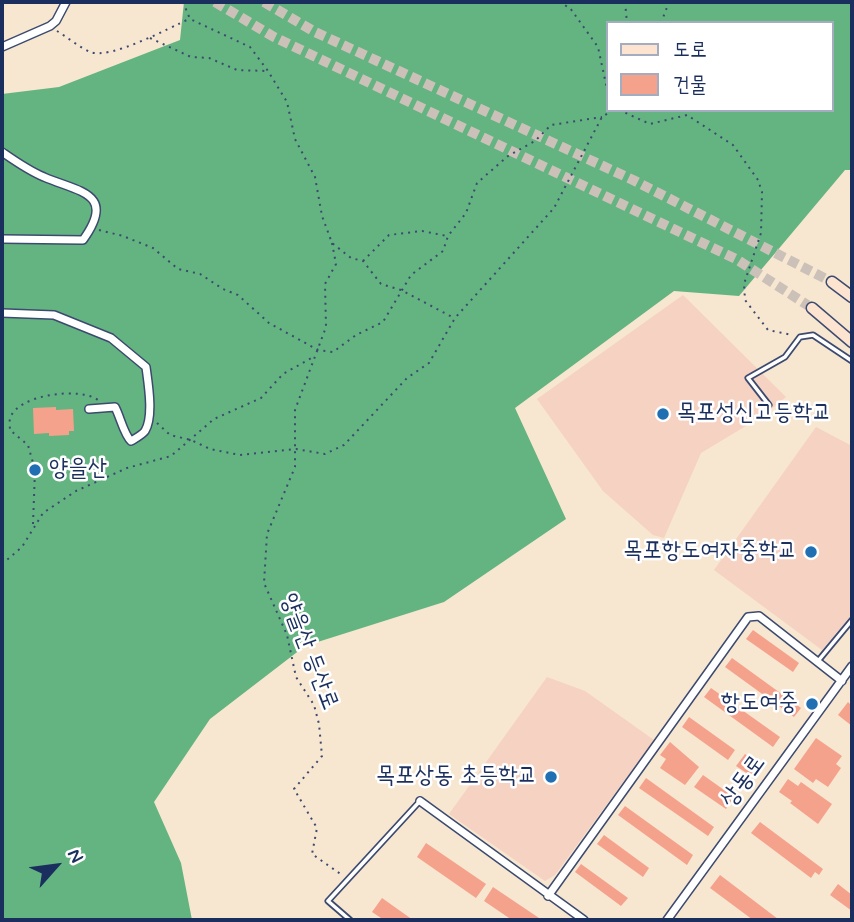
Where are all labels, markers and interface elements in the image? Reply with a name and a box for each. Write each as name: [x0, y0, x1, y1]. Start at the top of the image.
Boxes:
legend: [606, 21, 833, 112]
text: 도로: [673, 36, 707, 64]
text: 건물: [673, 71, 707, 99]
place label: 목포성신고등학교: [677, 400, 832, 428]
marker: 목포성신고등학교: [655, 406, 671, 422]
place label: 양을산: [49, 456, 107, 484]
marker: 양을산: [27, 462, 43, 478]
place label: 목포항도여자중학교: [623, 538, 797, 566]
marker: 목포항도여자중학교: [803, 544, 819, 560]
street label: 양을산 등산로: [273, 590, 343, 714]
place label: 항도여중: [721, 690, 798, 718]
marker: 항도여중: [804, 696, 820, 712]
street label: 상동로: [715, 750, 773, 814]
place label: 목포상동 초등학교: [376, 763, 537, 791]
marker: 목포상동 초등학교: [543, 769, 559, 785]
north arrow: [21, 831, 91, 901]
text: N: [61, 844, 89, 867]

